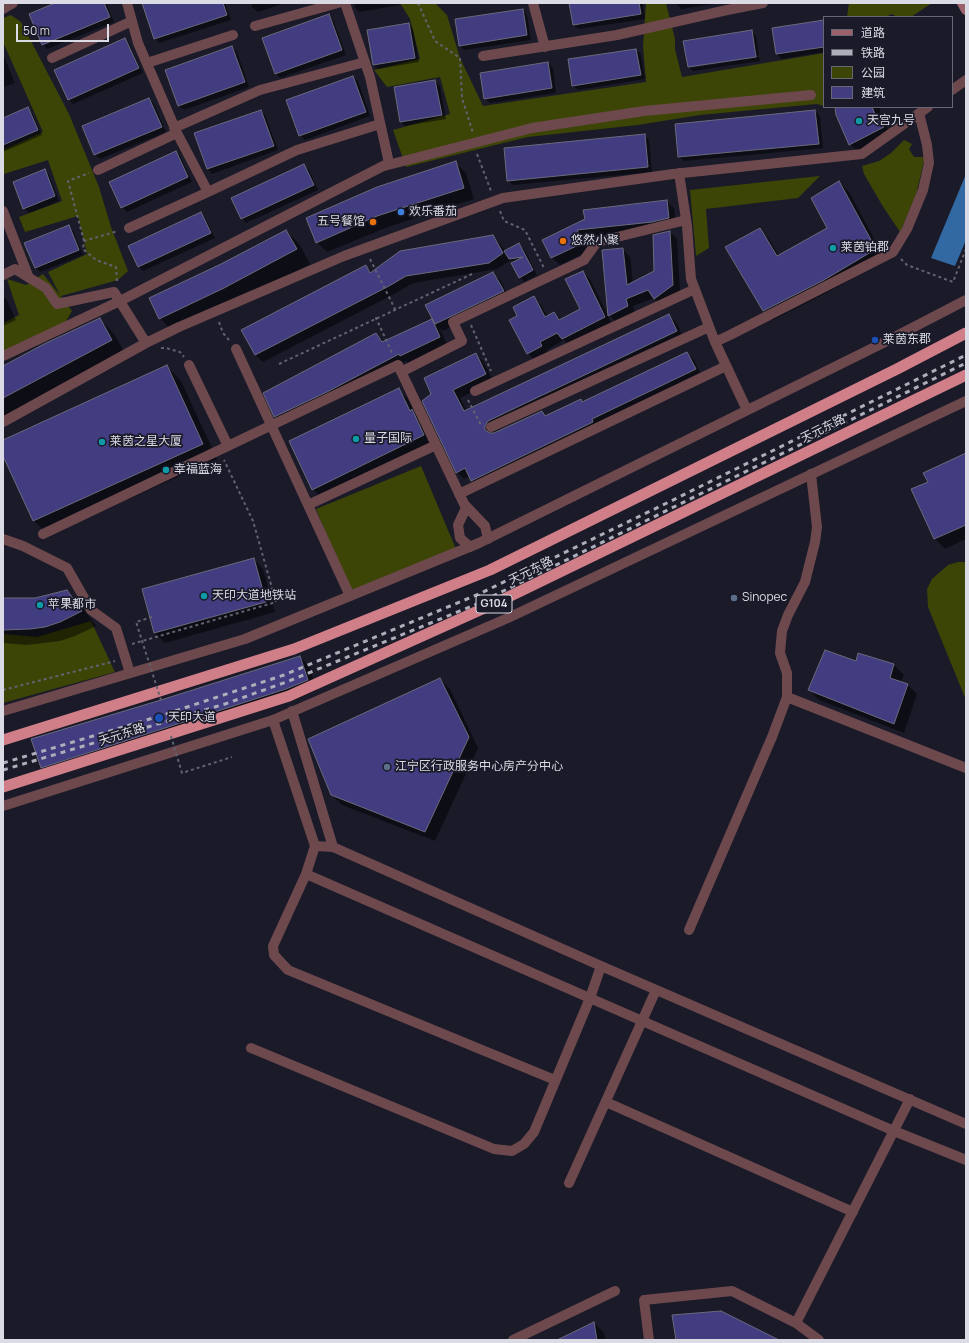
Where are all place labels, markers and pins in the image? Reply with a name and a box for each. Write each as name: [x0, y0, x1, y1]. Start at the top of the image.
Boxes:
place label: 天宫九号: [867, 114, 915, 128]
marker: 天宫九号: [854, 116, 864, 126]
place label: 欢乐番茄: [409, 205, 457, 219]
marker: 欢乐番茄: [396, 207, 406, 217]
place label: 五号餐馆: [317, 215, 365, 229]
marker: 五号餐馆: [368, 217, 378, 227]
place label: 悠然小聚: [571, 234, 619, 248]
marker: 悠然小聚: [558, 236, 568, 246]
place label: 莱茵铂郡: [841, 241, 889, 255]
marker: 莱茵铂郡: [828, 243, 838, 253]
place label: 莱茵东郡: [883, 333, 931, 347]
marker: 莱茵东郡: [870, 335, 880, 345]
place label: 量子国际: [364, 432, 412, 446]
marker: 量子国际: [351, 434, 361, 444]
place label: 莱茵之星大厦: [110, 435, 182, 449]
marker: 莱茵之星大厦: [97, 437, 107, 447]
place label: 幸福蓝海: [174, 463, 222, 477]
marker: 幸福蓝海: [161, 465, 171, 475]
place label: 天印大道地铁站: [212, 589, 296, 603]
marker: 天印大道地铁站: [199, 591, 209, 601]
place label: Sinopec: [742, 591, 787, 605]
marker: Sinopec: [729, 593, 739, 603]
place label: 苹果都市: [48, 598, 96, 612]
marker: 苹果都市: [35, 600, 45, 610]
place label: 天印大道: [168, 711, 216, 725]
marker: 天印大道: [153, 712, 165, 724]
place label: 江宁区行政服务中心房产分中心: [395, 760, 563, 774]
marker: 江宁区行政服务中心房产分中心: [382, 762, 392, 772]

